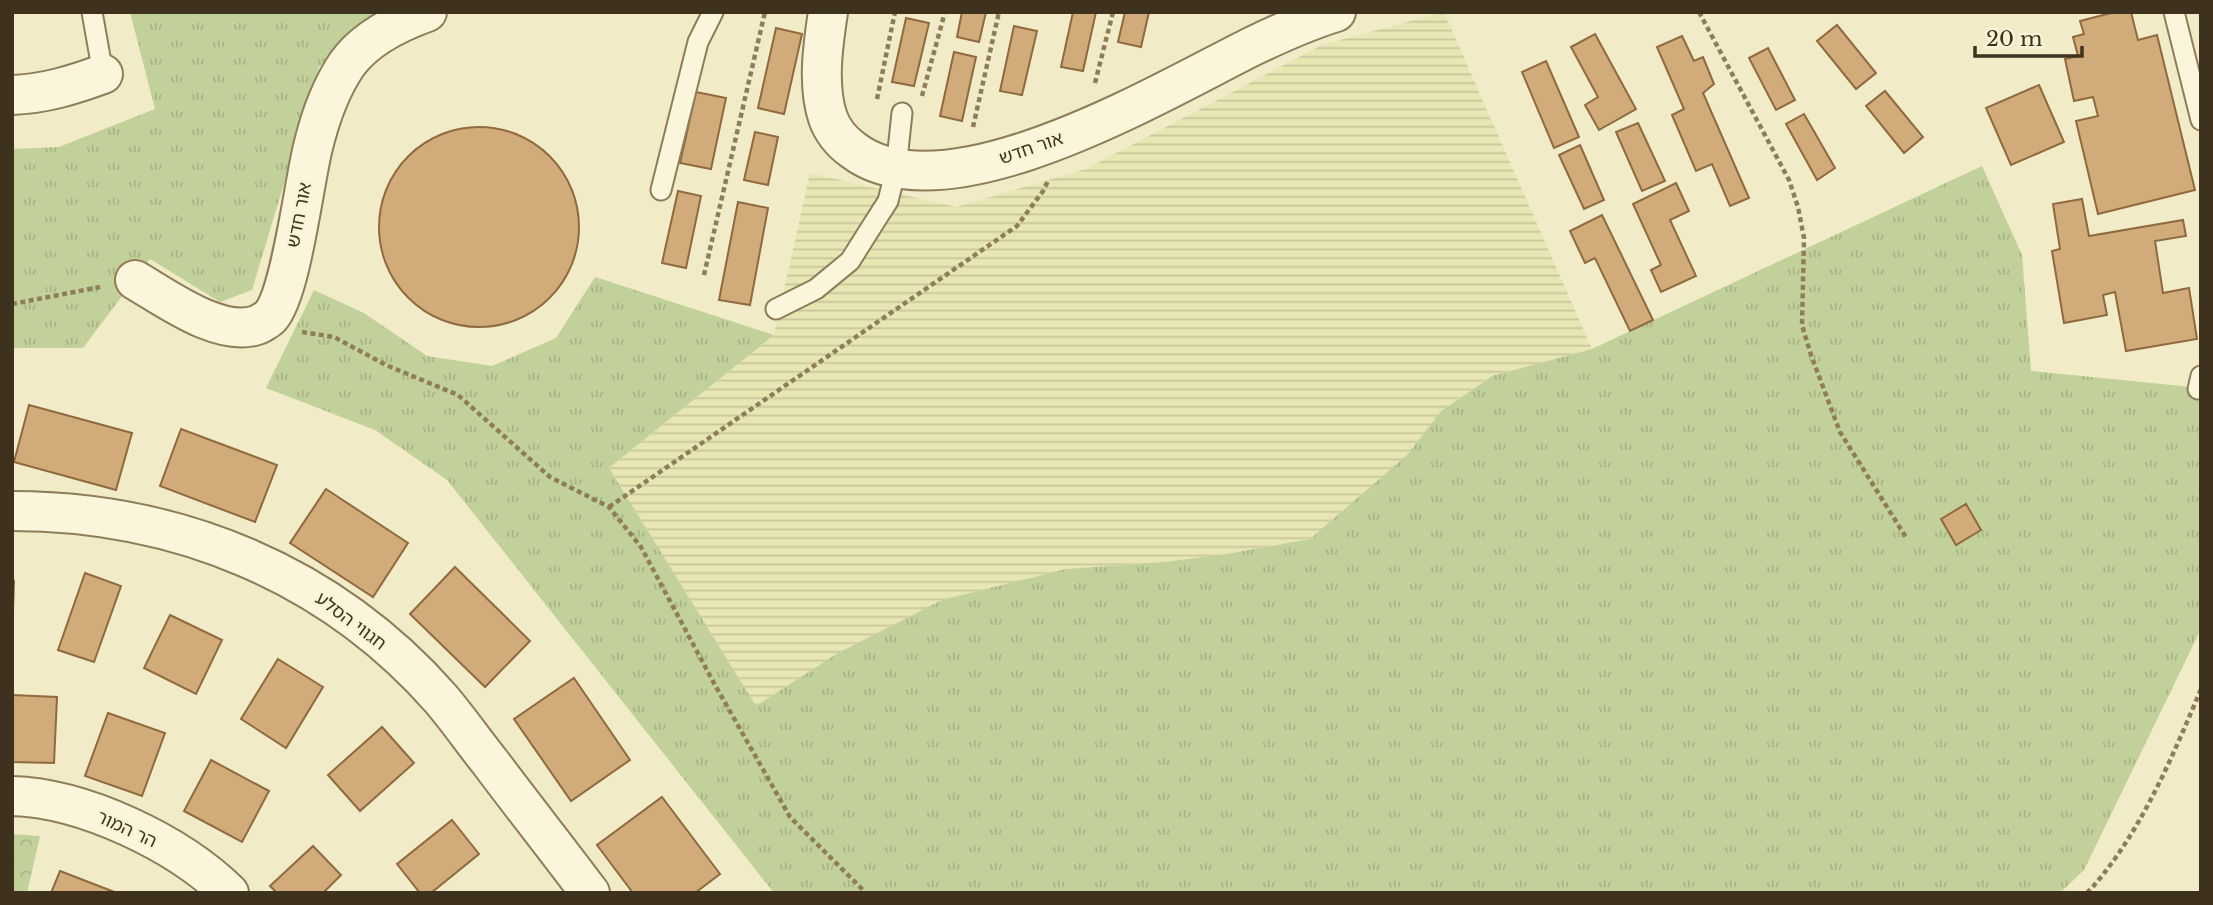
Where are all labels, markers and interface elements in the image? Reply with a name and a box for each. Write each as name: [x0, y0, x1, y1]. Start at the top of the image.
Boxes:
scale bar: [1975, 14, 2082, 58]
text: 20 m: [1986, 26, 2043, 52]
street label: אור חדש: [996, 127, 1066, 169]
street label: אור חדש: [282, 181, 316, 249]
street label: חגווי הסלע: [311, 587, 391, 655]
street label: הר המור: [93, 806, 161, 852]

